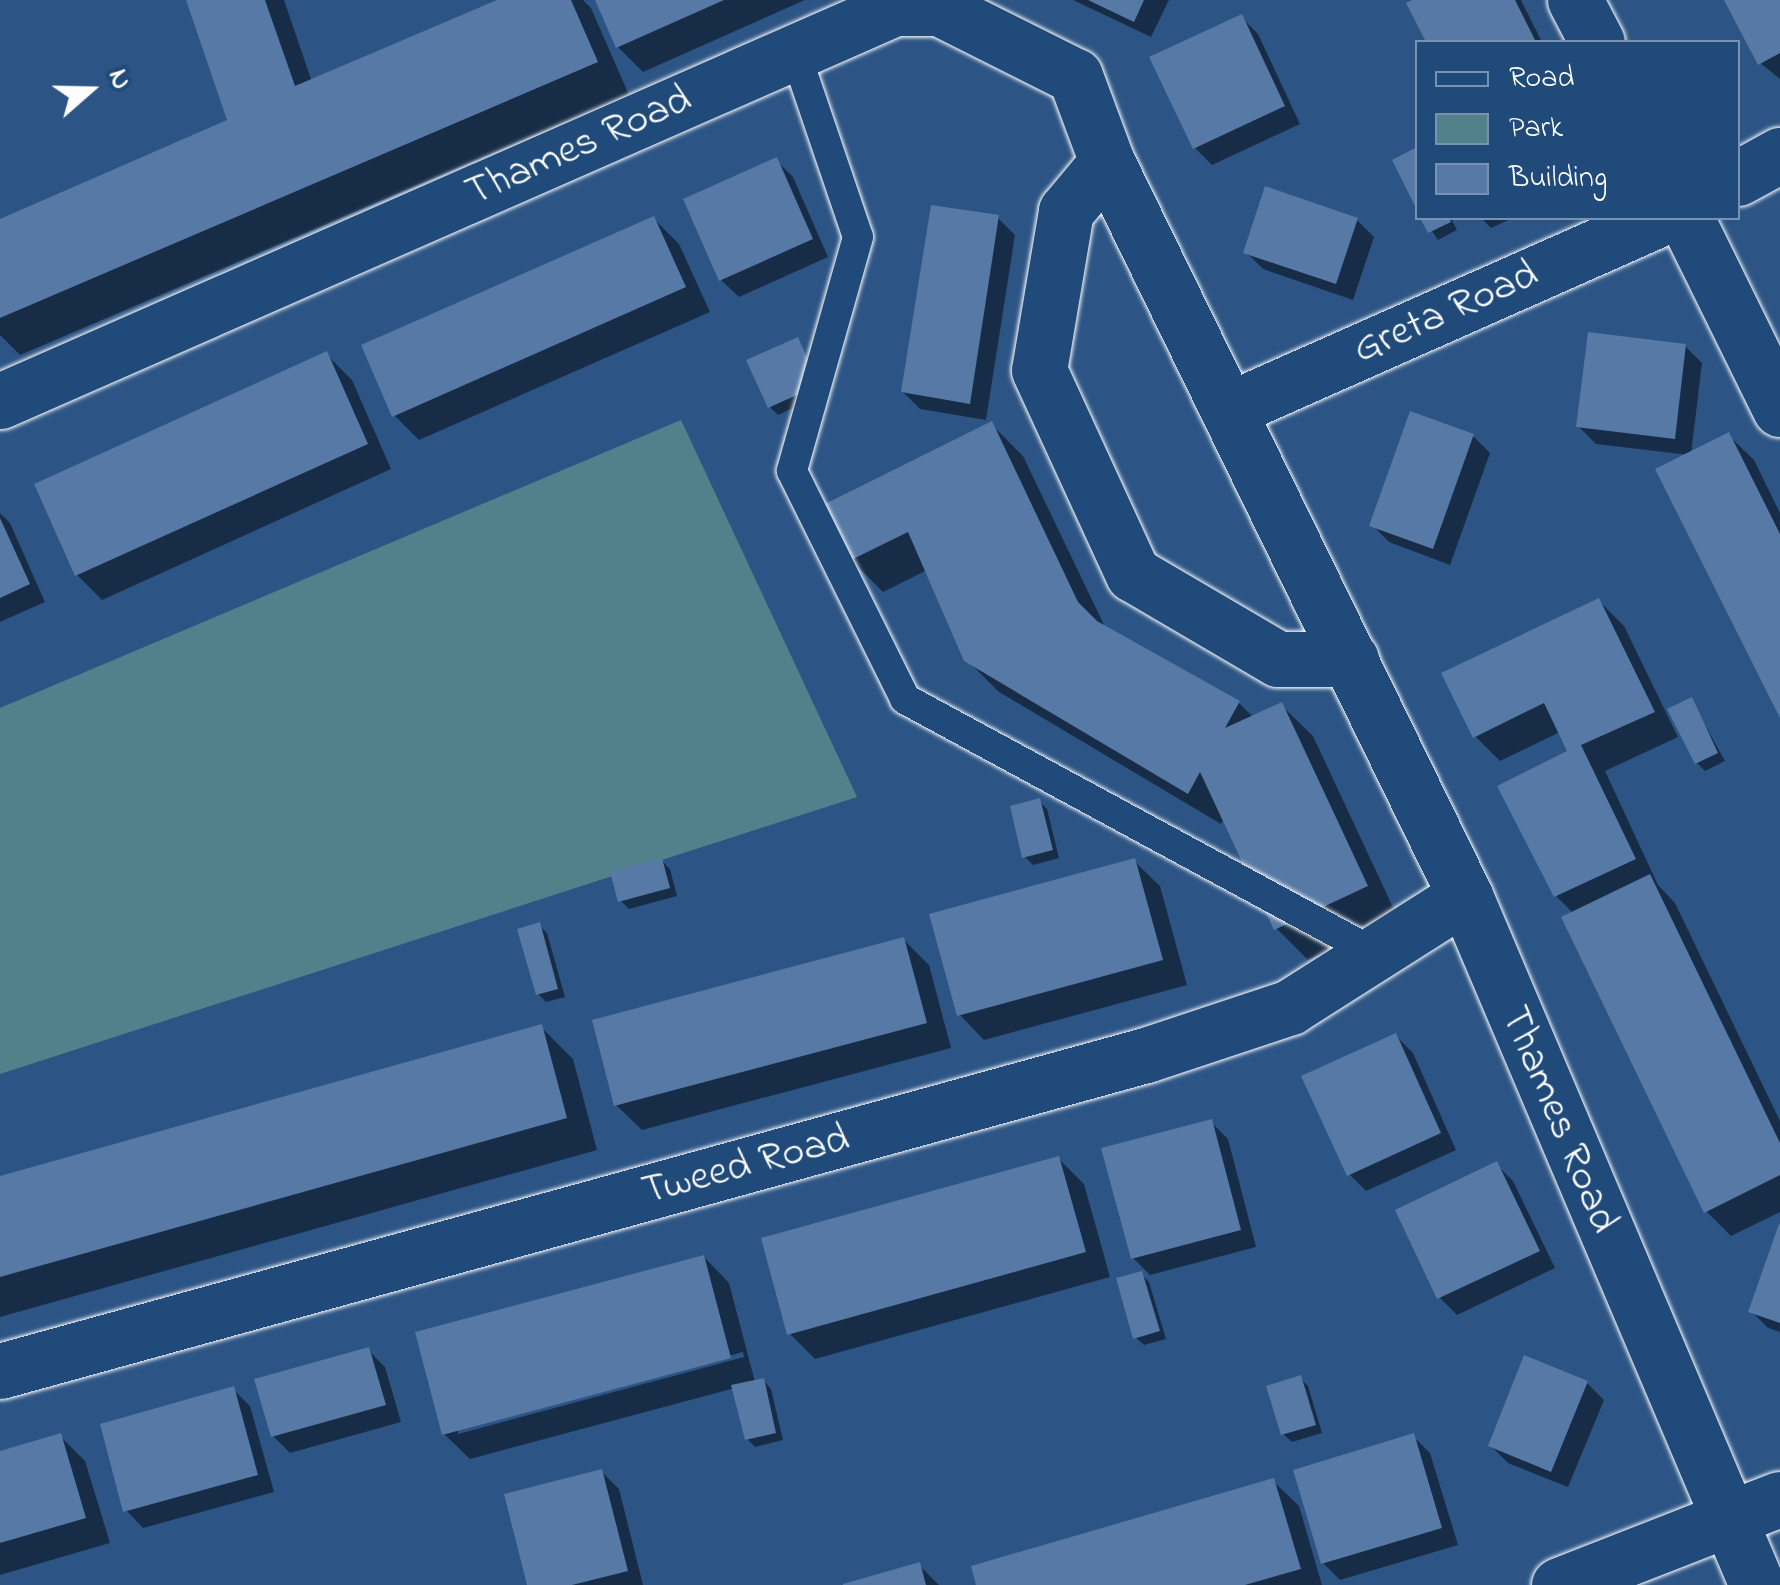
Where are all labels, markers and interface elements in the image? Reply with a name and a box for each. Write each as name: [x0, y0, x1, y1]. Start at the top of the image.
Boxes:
north arrow: [40, 40, 140, 140]
legend: [1415, 40, 1740, 220]
text: Road: [1509, 57, 1574, 101]
text: N: [96, 64, 141, 95]
street label: Thames Road: [459, 75, 699, 219]
text: Park: [1509, 107, 1563, 151]
text: Building: [1509, 157, 1607, 201]
street label: Greta Road: [1346, 250, 1546, 376]
street label: Thames Road: [1488, 999, 1628, 1241]
street label: Tweed Road: [637, 1114, 855, 1218]

